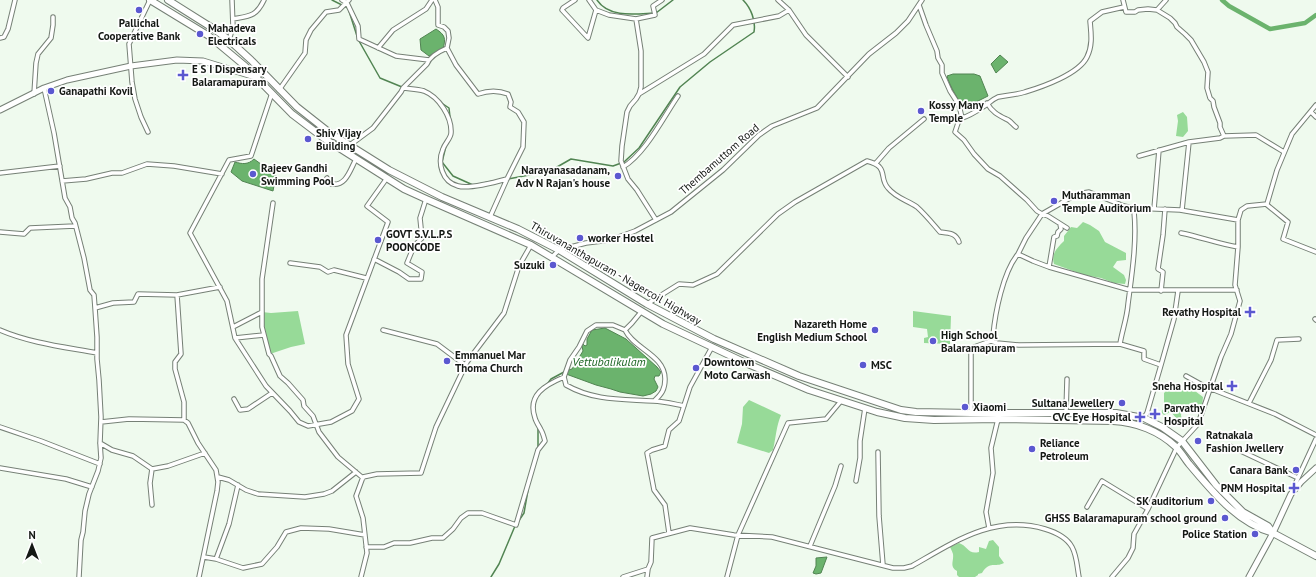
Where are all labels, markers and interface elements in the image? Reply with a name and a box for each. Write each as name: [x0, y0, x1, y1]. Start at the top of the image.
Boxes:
marker: Pallichal Cooperative Bank: [134, 5, 144, 15]
place label: Pallichal Cooperative Bank: [98, 16, 181, 43]
place label: Mahadeva Electricals: [208, 21, 256, 48]
marker: Mahadeva Electricals: [195, 29, 205, 39]
place label: E S I Dispensary Balaramapuram: [192, 62, 267, 89]
marker: E S I Dispensary Balaramapuram: [177, 69, 189, 81]
place label: Ganapathi Kovil: [59, 84, 134, 98]
marker: Ganapathi Kovil: [46, 86, 56, 96]
place label: Kossy Many Temple: [929, 98, 984, 125]
marker: Kossy Many Temple: [916, 106, 926, 116]
street label: Thembamuttom Road: [676, 120, 762, 198]
place label: Shiv Vijay Building: [316, 126, 362, 153]
marker: Shiv Vijay Building: [303, 134, 313, 144]
place label: Rajeev Gandhi Swimming Pool: [261, 161, 335, 188]
place label: Narayanasadanam, Adv N Rajan's house: [516, 163, 610, 190]
marker: Rajeev Gandhi Swimming Pool: [248, 169, 258, 179]
marker: Narayanasadanam, Adv N Rajan's house: [613, 171, 623, 181]
place label: Mutharamman Temple Auditorium: [1062, 188, 1151, 215]
marker: Mutharamman Temple Auditorium: [1049, 196, 1059, 206]
street label: Thiruvananthapuram - Nagercoil Highway: [528, 218, 705, 328]
place label: GOVT S.V.L.P.S POONCODE: [386, 227, 452, 254]
place label: worker Hostel: [587, 231, 654, 245]
marker: worker Hostel: [575, 233, 585, 243]
marker: GOVT S.V.L.P.S POONCODE: [373, 235, 383, 245]
place label: Suzuki: [514, 258, 545, 272]
marker: Suzuki: [548, 260, 558, 270]
place label: Revathy Hospital: [1162, 305, 1242, 319]
marker: Revathy Hospital: [1244, 306, 1256, 318]
place label: Nazareth Home English Medium School: [757, 317, 868, 344]
marker: Nazareth Home English Medium School: [870, 325, 880, 335]
place label: High School Balaramapuram: [941, 328, 1015, 355]
marker: High School Balaramapuram: [928, 336, 938, 346]
place label: Emmanuel Mar Thoma Church: [455, 348, 526, 375]
water label: Vettubalikulam: [572, 354, 646, 369]
place label: Downtown Moto Carwash: [704, 355, 770, 382]
marker: Emmanuel Mar Thoma Church: [442, 356, 452, 366]
place label: MSC: [871, 358, 892, 372]
marker: MSC: [858, 360, 868, 370]
marker: Downtown Moto Carwash: [691, 363, 701, 373]
place label: Sneha Hospital: [1152, 379, 1224, 393]
marker: Sneha Hospital: [1226, 380, 1238, 392]
place label: Sultana Jewellery: [1032, 396, 1115, 410]
marker: Sultana Jewellery: [1117, 398, 1127, 408]
place label: Xiaomi: [973, 400, 1006, 414]
place label: Parvathy Hospital: [1164, 401, 1206, 428]
marker: Xiaomi: [960, 402, 970, 412]
marker: Parvathy Hospital: [1149, 408, 1161, 420]
place label: CVC Eye Hospital: [1052, 410, 1132, 424]
marker: CVC Eye Hospital: [1134, 411, 1146, 423]
place label: Ratnakala Fashion Jwellery: [1206, 428, 1284, 455]
place label: Reliance Petroleum: [1040, 436, 1089, 463]
marker: Ratnakala Fashion Jwellery: [1193, 436, 1203, 446]
marker: Reliance Petroleum: [1027, 444, 1037, 454]
place label: Canara Bank: [1230, 463, 1289, 477]
marker: Canara Bank: [1291, 465, 1301, 475]
place label: PNM Hospital: [1221, 481, 1286, 495]
marker: PNM Hospital: [1288, 482, 1300, 494]
place label: SK auditorium: [1136, 494, 1203, 508]
marker: SK auditorium: [1206, 496, 1216, 506]
place label: GHSS Balaramapuram school ground: [1045, 511, 1217, 525]
marker: GHSS Balaramapuram school ground: [1220, 513, 1230, 523]
north arrow: [12, 525, 52, 565]
place label: Police Station: [1182, 527, 1247, 541]
text: N: [28, 528, 36, 542]
marker: Police Station: [1250, 529, 1260, 539]

